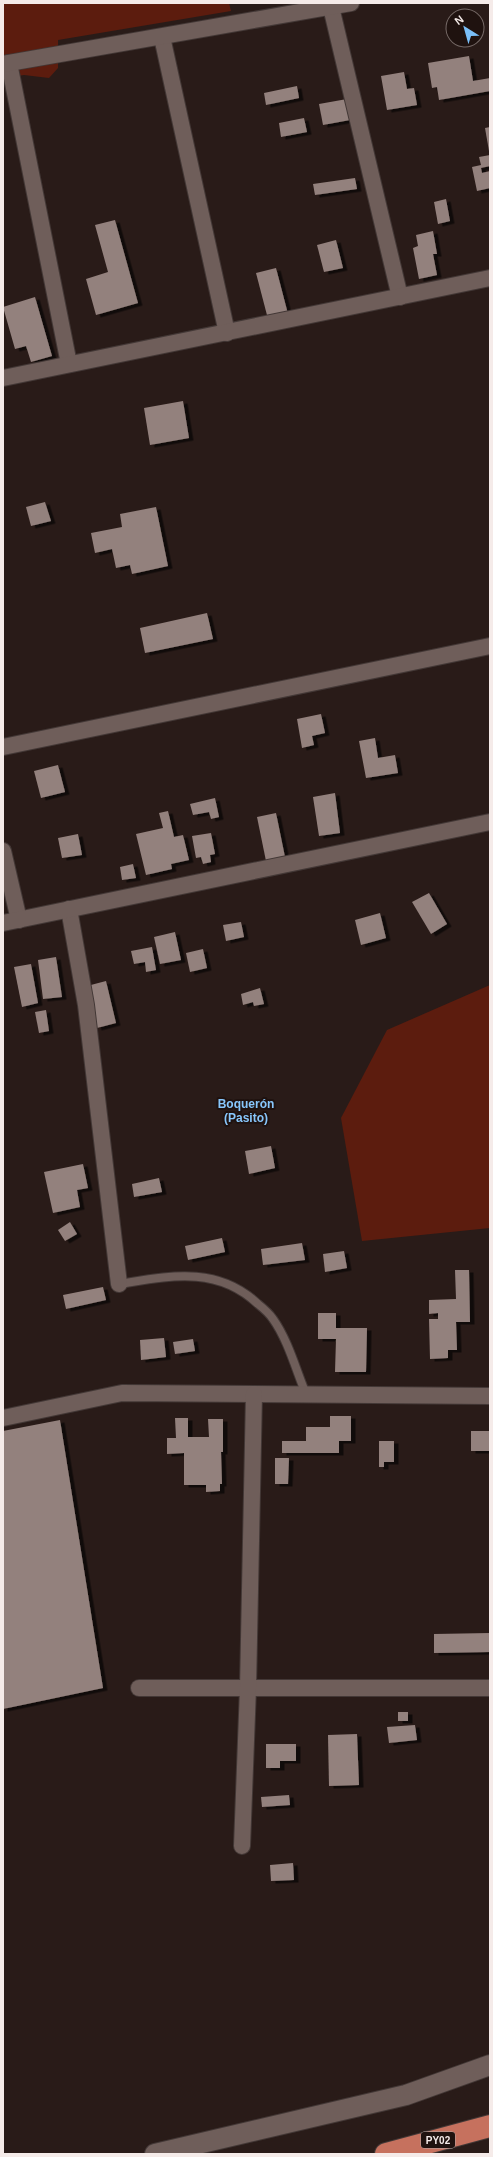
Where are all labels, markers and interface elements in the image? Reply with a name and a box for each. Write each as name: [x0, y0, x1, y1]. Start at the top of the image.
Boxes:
north arrow: [445, 8, 485, 48]
text: N: [452, 13, 466, 27]
district label: Boquerón (Pasito): [218, 1097, 274, 1125]
road number: PY02: [421, 2132, 455, 2148]

